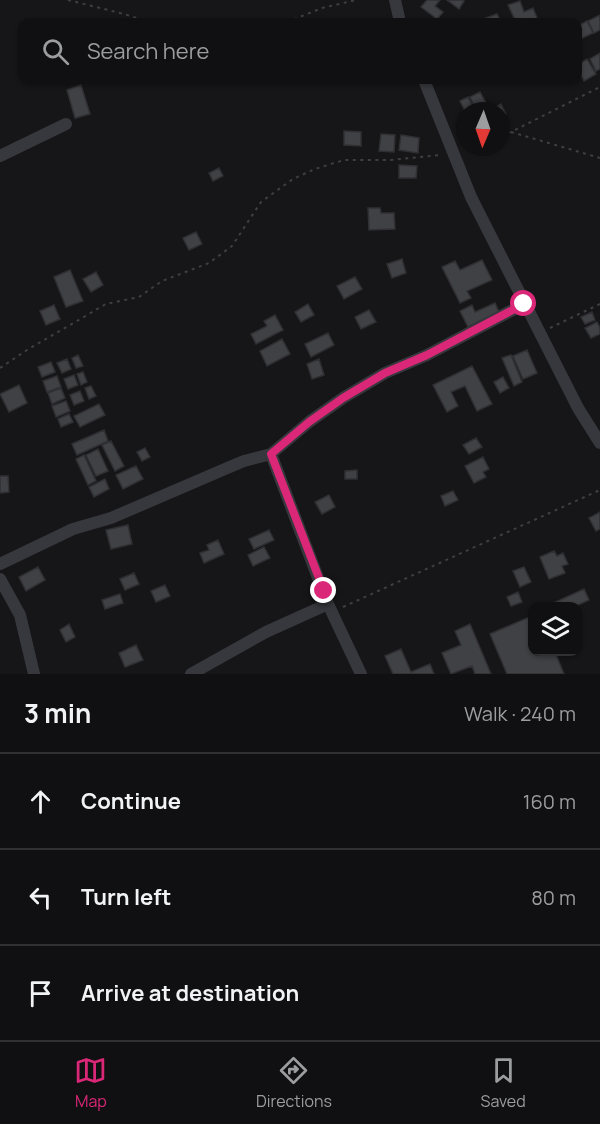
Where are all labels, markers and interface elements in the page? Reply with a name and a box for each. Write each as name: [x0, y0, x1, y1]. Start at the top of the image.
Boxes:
search box: [18, 18, 582, 84]
icon: search: [39, 35, 72, 68]
text: Search here: [87, 36, 209, 66]
north arrow: [456, 102, 510, 156]
route start: [510, 290, 536, 316]
route end: [310, 577, 336, 603]
map controls: [528, 602, 582, 656]
button: layers: [528, 602, 582, 656]
text: 3 min: [24, 695, 91, 731]
text: Walk · 240 m: [464, 700, 576, 727]
icon: ahead: [24, 785, 57, 818]
text: Continue: [81, 786, 181, 816]
text: 160 m: [523, 788, 576, 815]
icon: left: [24, 881, 57, 914]
text: Turn left: [81, 882, 171, 912]
text: 80 m: [531, 884, 576, 911]
icon: arrive: [24, 977, 57, 1010]
text: Arrive at destination: [81, 978, 299, 1008]
tab: Map: [74, 1054, 107, 1112]
tab: Directions: [256, 1054, 332, 1112]
tab: Saved: [481, 1054, 526, 1112]

